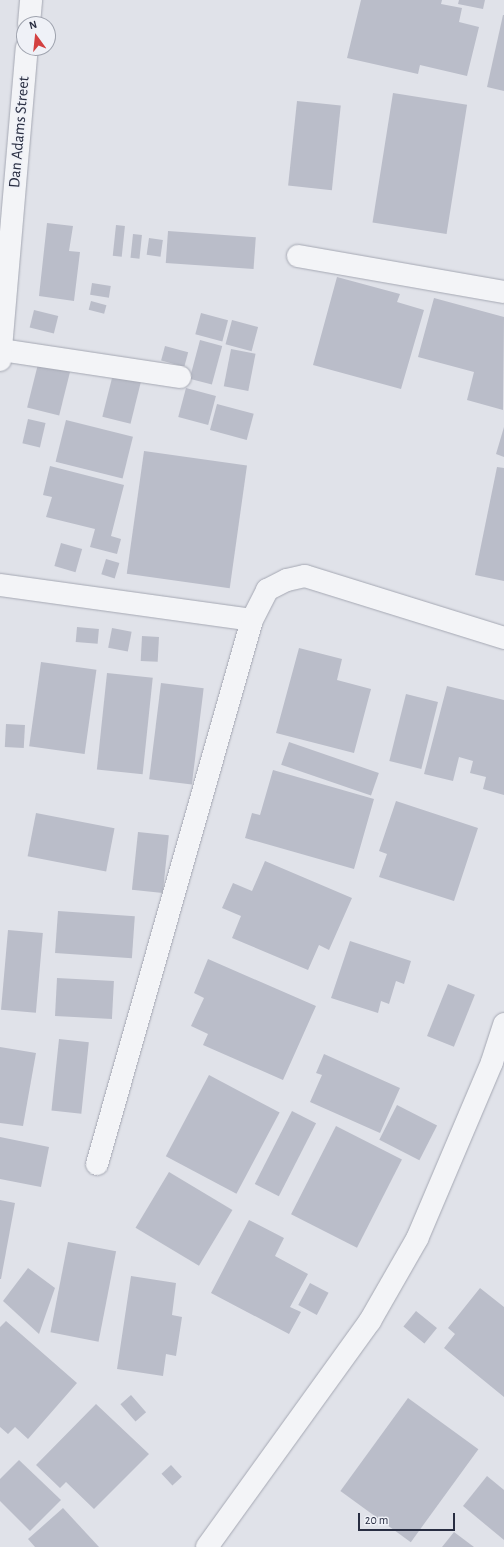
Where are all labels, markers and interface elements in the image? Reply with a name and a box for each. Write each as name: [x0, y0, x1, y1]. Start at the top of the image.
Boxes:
north arrow: [16, 16, 56, 56]
text: N: [28, 19, 38, 31]
street label: Dan Adams Street: [5, 75, 33, 189]
scale bar: [360, 1505, 457, 1531]
text: 20 m: [365, 1514, 388, 1526]

